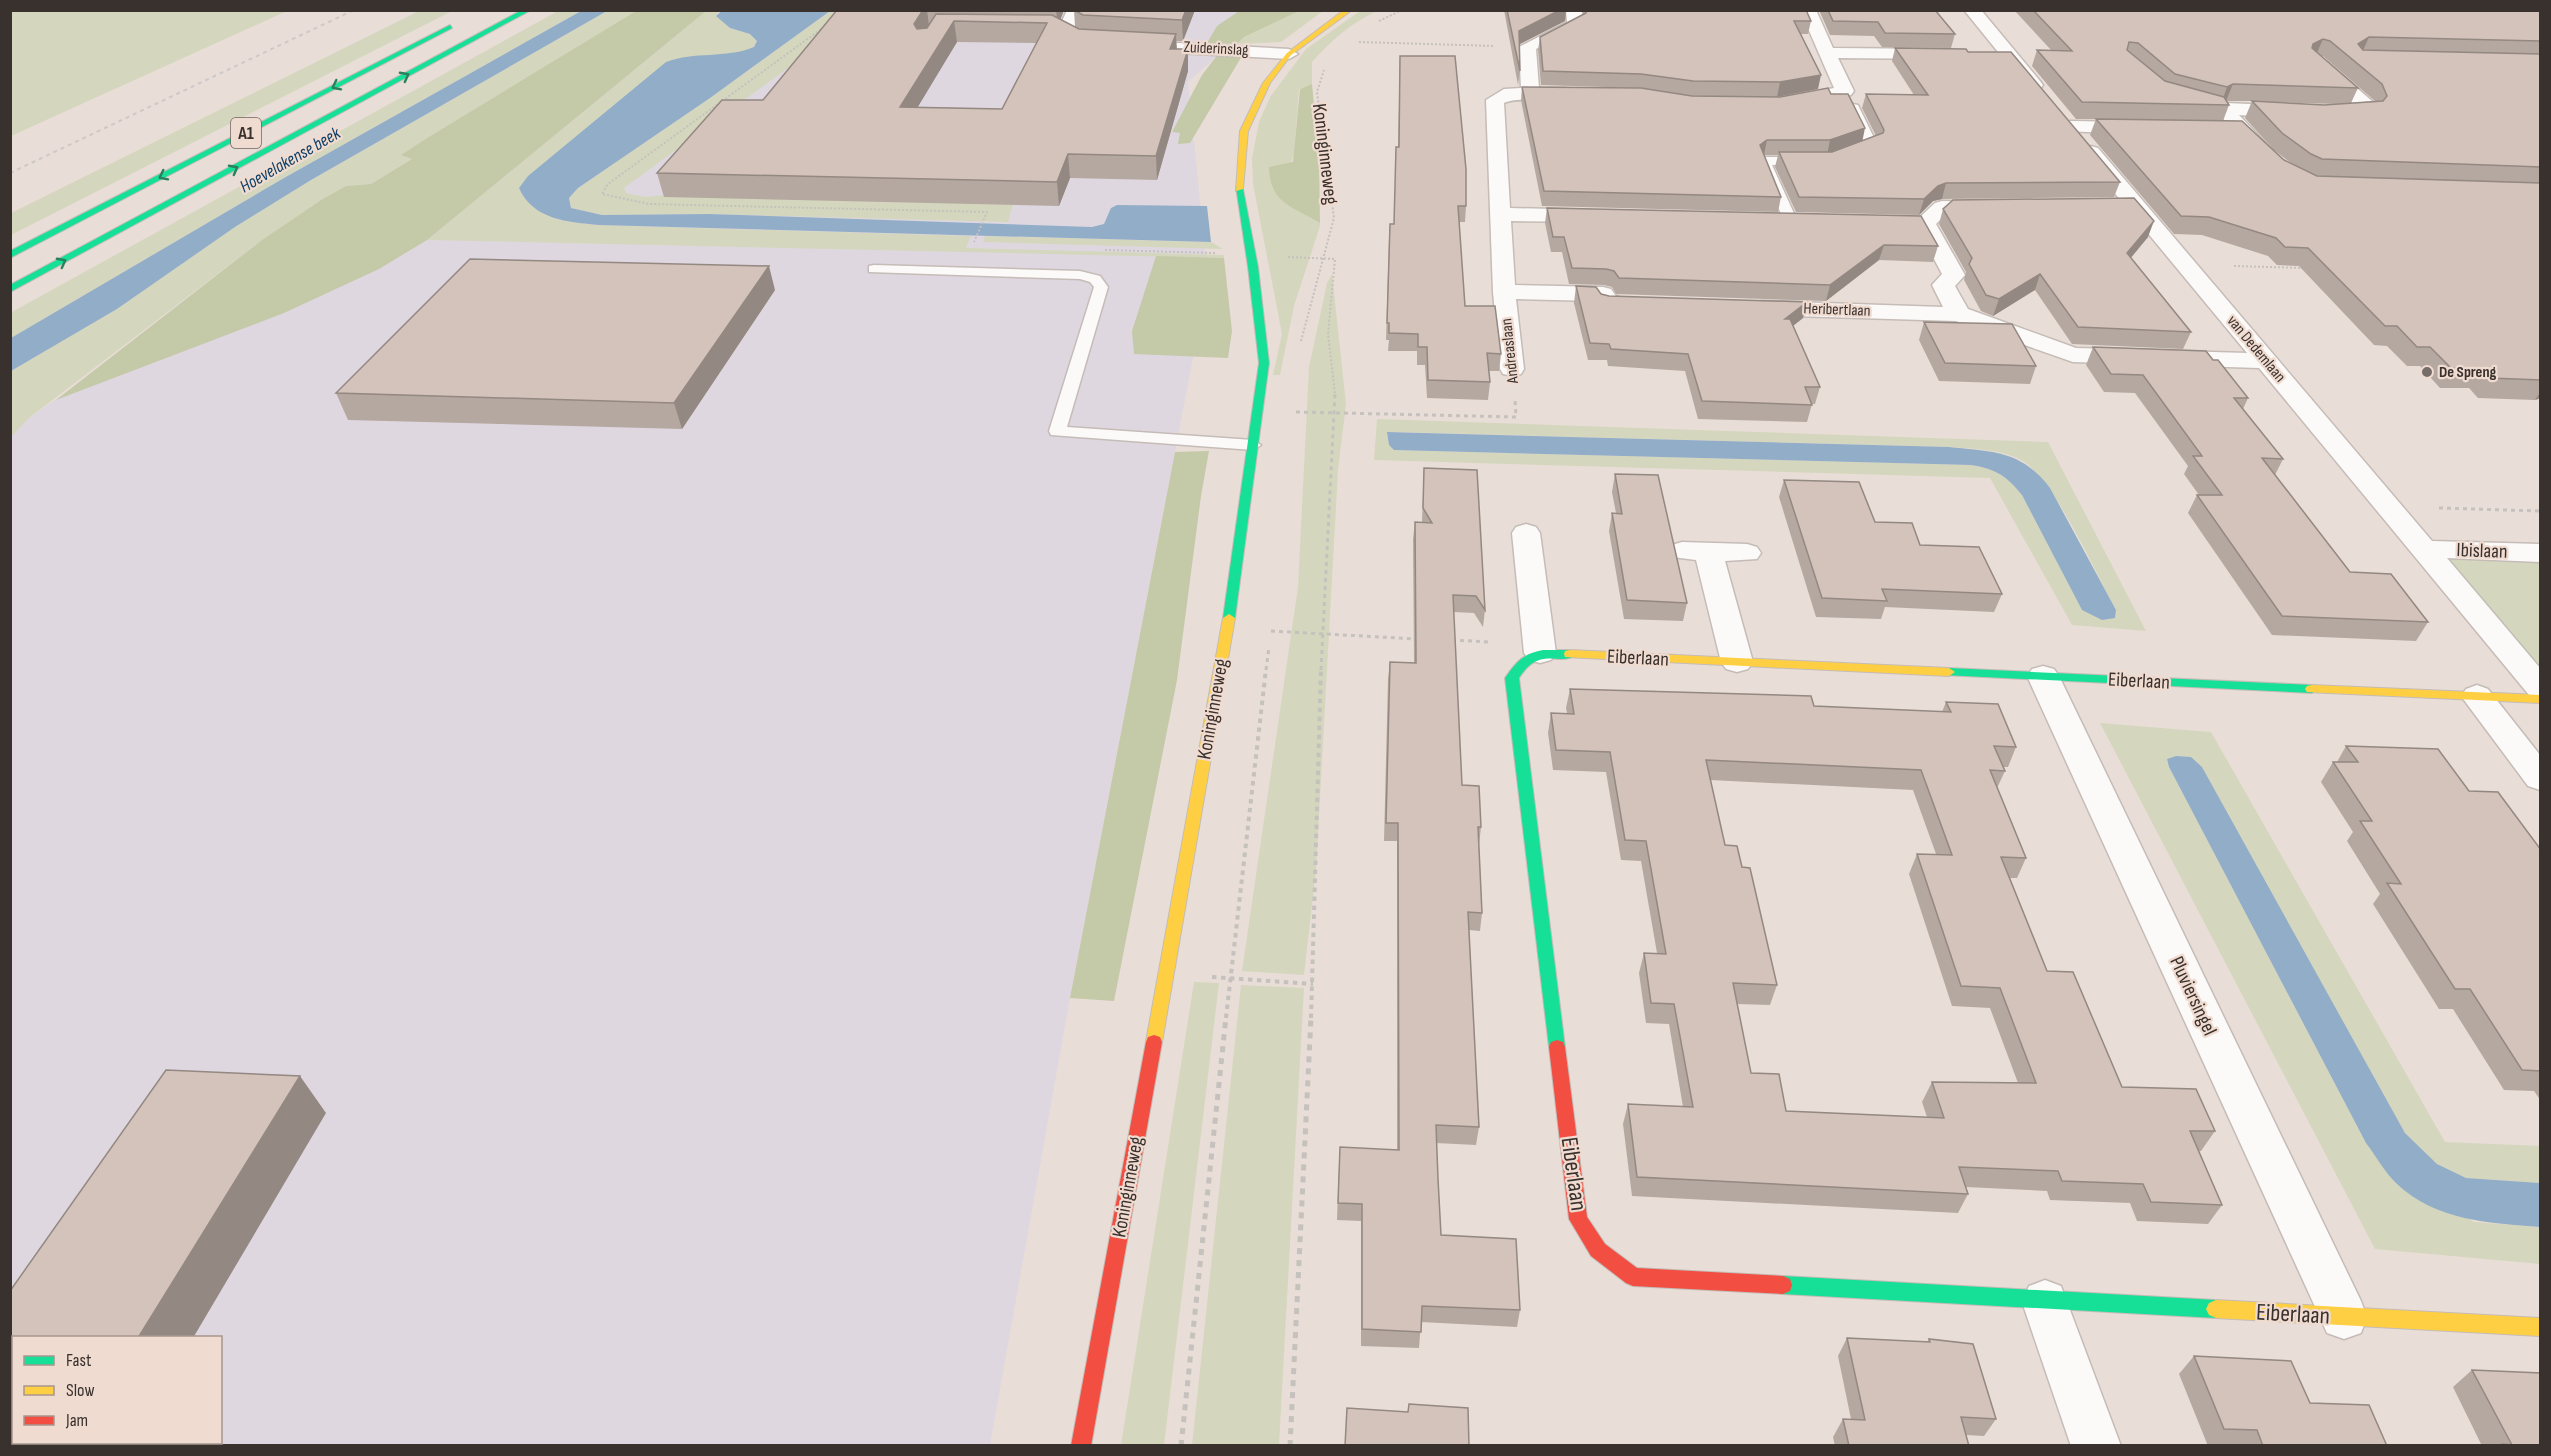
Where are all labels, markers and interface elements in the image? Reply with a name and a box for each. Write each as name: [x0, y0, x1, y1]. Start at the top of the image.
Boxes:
street label: Zuiderinslag: [1183, 38, 1249, 60]
one-way arrow: [399, 72, 410, 83]
one-way arrow: [332, 79, 343, 90]
street label: Koninginneweg: [1307, 102, 1343, 206]
road number: A1: [231, 118, 261, 148]
water label: Hoevelakense beek: [236, 122, 345, 197]
one-way arrow: [227, 165, 238, 176]
one-way arrow: [159, 169, 170, 180]
one-way arrow: [56, 257, 67, 269]
street label: Heribertlaan: [1803, 299, 1871, 321]
street label: van Dedemlaan: [2223, 312, 2289, 386]
street label: Andreaslaan: [1497, 317, 1523, 386]
place label: De Spreng: [2439, 363, 2497, 382]
marker: De Spreng: [2420, 365, 2434, 379]
street label: Ibislaan: [2456, 538, 2508, 564]
street label: Eiberlaan: [1607, 644, 1669, 672]
street label: Koninginneweg: [1192, 657, 1234, 761]
street label: Eiberlaan: [2108, 667, 2170, 695]
street label: Pluviersingel: [2164, 953, 2222, 1039]
street label: Koninginneweg: [1107, 1135, 1149, 1239]
street label: Eiberlaan: [1554, 1135, 1594, 1213]
street label: Eiberlaan: [2255, 1298, 2331, 1330]
legend: [12, 1336, 222, 1444]
text: Fast: [66, 1350, 92, 1371]
text: Slow: [66, 1380, 95, 1401]
text: Jam: [65, 1410, 88, 1431]

